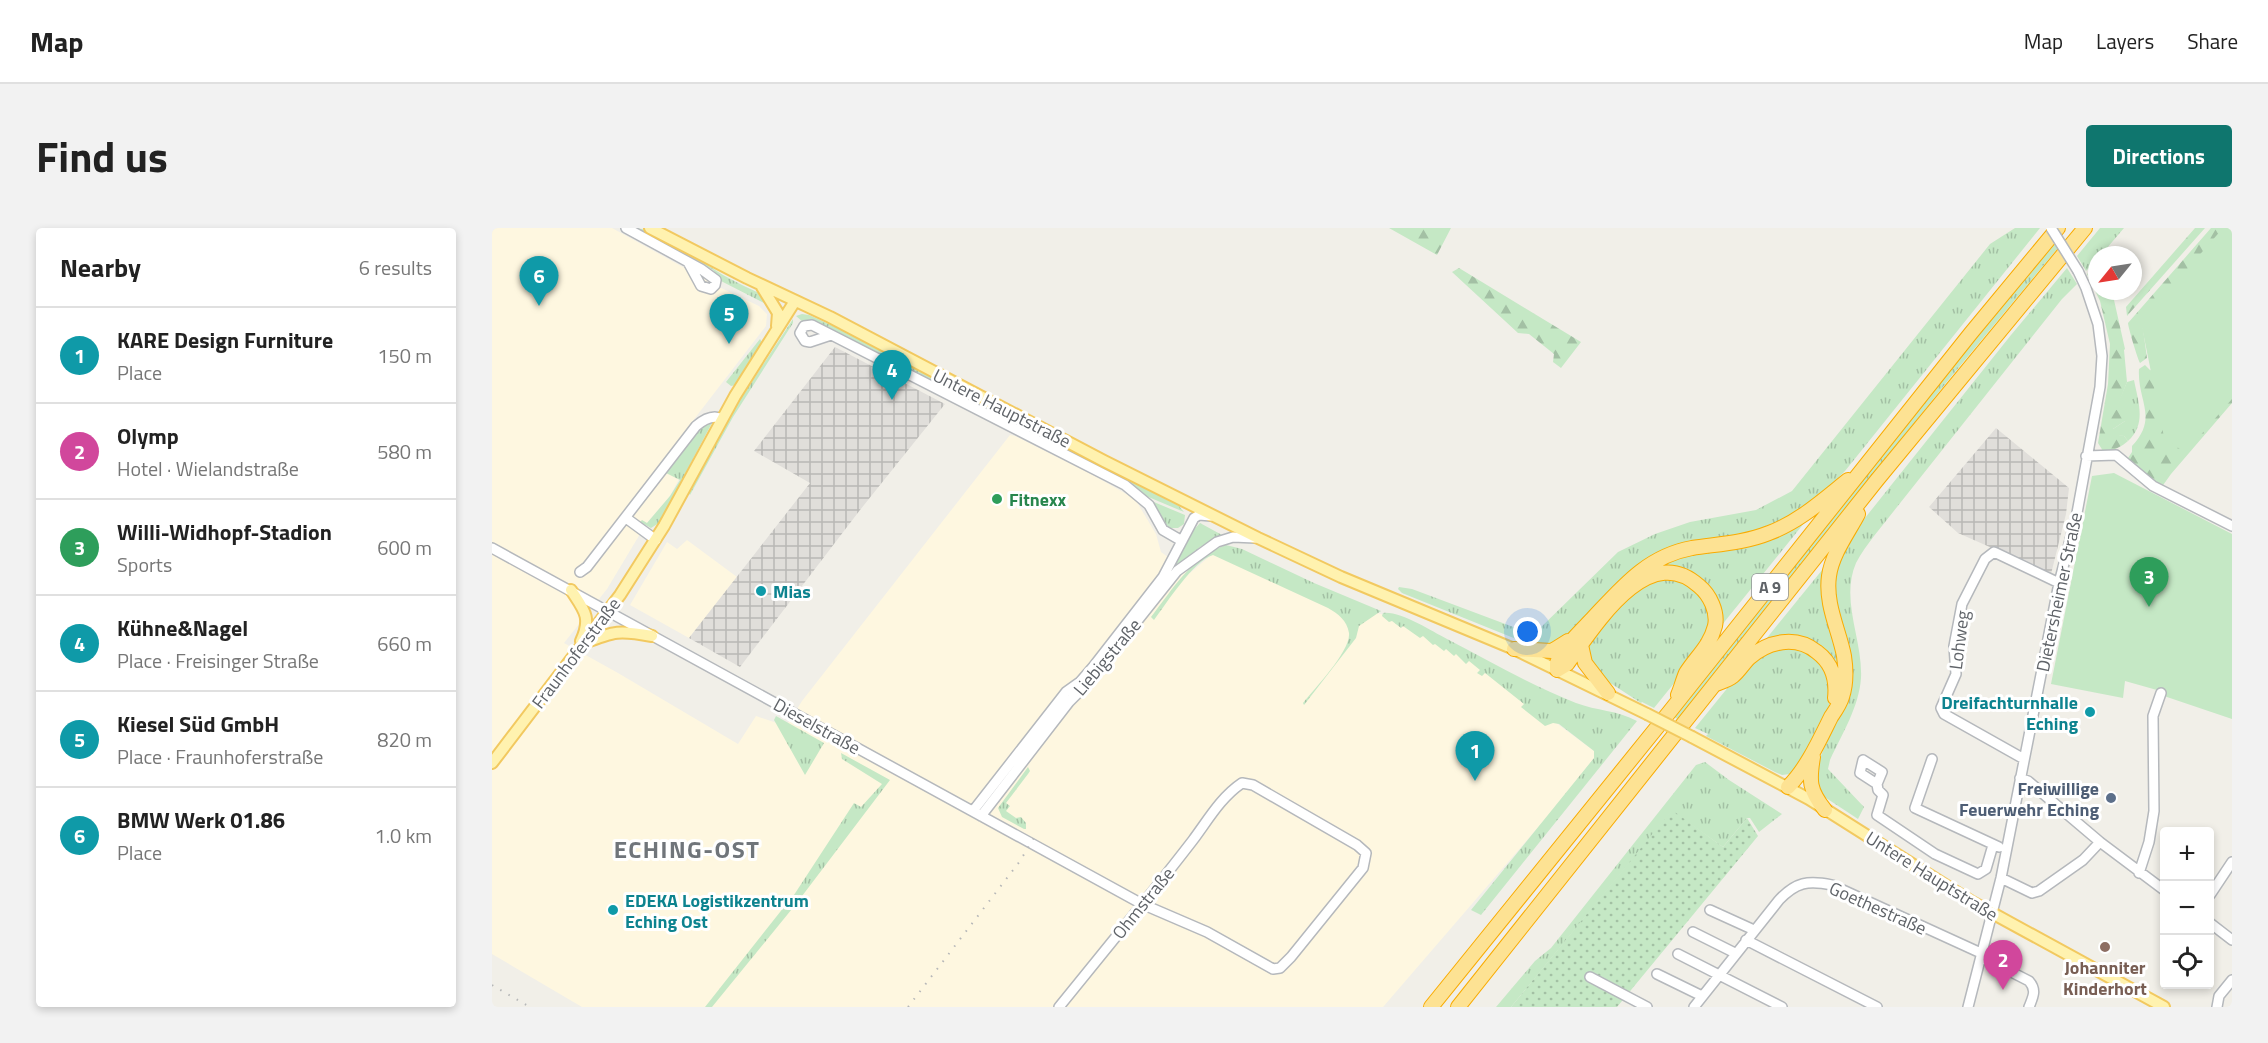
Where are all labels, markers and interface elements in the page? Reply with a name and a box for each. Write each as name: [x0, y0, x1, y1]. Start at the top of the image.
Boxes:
text: Map: [30, 20, 84, 63]
text: Map: [2024, 25, 2063, 57]
text: Layers: [2096, 25, 2154, 57]
text: Share: [2187, 25, 2238, 57]
text: Find us: [36, 124, 168, 188]
button: Directions: [2086, 125, 2232, 187]
north arrow: [2088, 246, 2142, 300]
text: Nearby: [60, 248, 141, 287]
text: 6 results: [359, 252, 432, 283]
pin: 6: [520, 256, 558, 306]
pin: 5: [710, 294, 748, 344]
text: KARE Design Furniture: [117, 323, 333, 357]
text: 1: [74, 340, 85, 371]
text: 150 m: [377, 340, 432, 371]
pin: 4: [872, 350, 912, 400]
text: Place: [117, 357, 162, 388]
street label: Untere Hauptstraße: [928, 362, 1076, 454]
text: Olymp: [117, 419, 179, 453]
text: 2: [74, 436, 85, 467]
text: 580 m: [377, 436, 432, 467]
text: Hotel · Wielandstraße: [117, 453, 299, 484]
place label: Fitnexx: [1009, 486, 1066, 513]
marker: Fitnexx: [990, 492, 1004, 506]
street label: Dietersheimer Straße: [2029, 510, 2089, 674]
text: Willi-Widhopf-Stadion: [117, 515, 332, 549]
text: 3: [74, 532, 85, 563]
text: 600 m: [377, 532, 432, 563]
text: Sports: [117, 549, 172, 580]
pin: 3: [2130, 558, 2168, 607]
road number: A 9: [1752, 574, 1788, 600]
place label: Mias: [773, 578, 811, 605]
marker: Mias: [754, 584, 768, 598]
street label: Fraunhoferstraße: [525, 592, 627, 714]
street label: Lohweg: [1942, 609, 1976, 671]
text: Kühne&Nagel: [117, 611, 248, 645]
street label: Liebigstraße: [1067, 612, 1147, 702]
your location: [1513, 617, 1542, 646]
text: 4: [74, 628, 85, 659]
text: 660 m: [377, 628, 432, 659]
text: Place · Freisinger Straße: [117, 645, 319, 676]
place label: Dreifachturnhalle Eching: [1941, 689, 2078, 737]
street label: Dieselstraße: [769, 691, 865, 761]
marker: Dreifachturnhalle Eching: [2083, 705, 2097, 719]
text: Kiesel Süd GmbH: [117, 707, 279, 741]
text: 5: [74, 724, 85, 755]
text: 820 m: [377, 724, 432, 755]
pin: 1: [1456, 732, 1494, 781]
text: Place · Fraunhoferstraße: [117, 741, 323, 772]
place label: Freiwillige Feuerwehr Eching: [1959, 775, 2099, 823]
marker: Freiwillige Feuerwehr Eching: [2104, 791, 2118, 805]
text: BMW Werk 01.86: [117, 803, 285, 837]
text: 6: [74, 820, 85, 851]
text: 1.0 km: [375, 820, 432, 851]
street label: Untere Hauptstraße: [1861, 824, 2003, 928]
map controls: [2160, 827, 2214, 989]
button: +: [2160, 827, 2214, 881]
district label: ECHING-OST: [614, 831, 760, 867]
text: Place: [117, 837, 162, 868]
street label: Ohmstraße: [1105, 861, 1181, 945]
street label: Goethestraße: [1825, 875, 1931, 941]
button: −: [2160, 881, 2214, 935]
place label: EDEKA Logistikzentrum Eching Ost: [625, 887, 809, 935]
marker: EDEKA Logistikzentrum Eching Ost: [606, 903, 620, 917]
button: locate: [2160, 935, 2214, 989]
pin: 2: [1984, 940, 2022, 990]
marker: Johanniter Kinderhort: [2098, 940, 2112, 954]
place label: Johanniter Kinderhort: [2063, 954, 2147, 1002]

